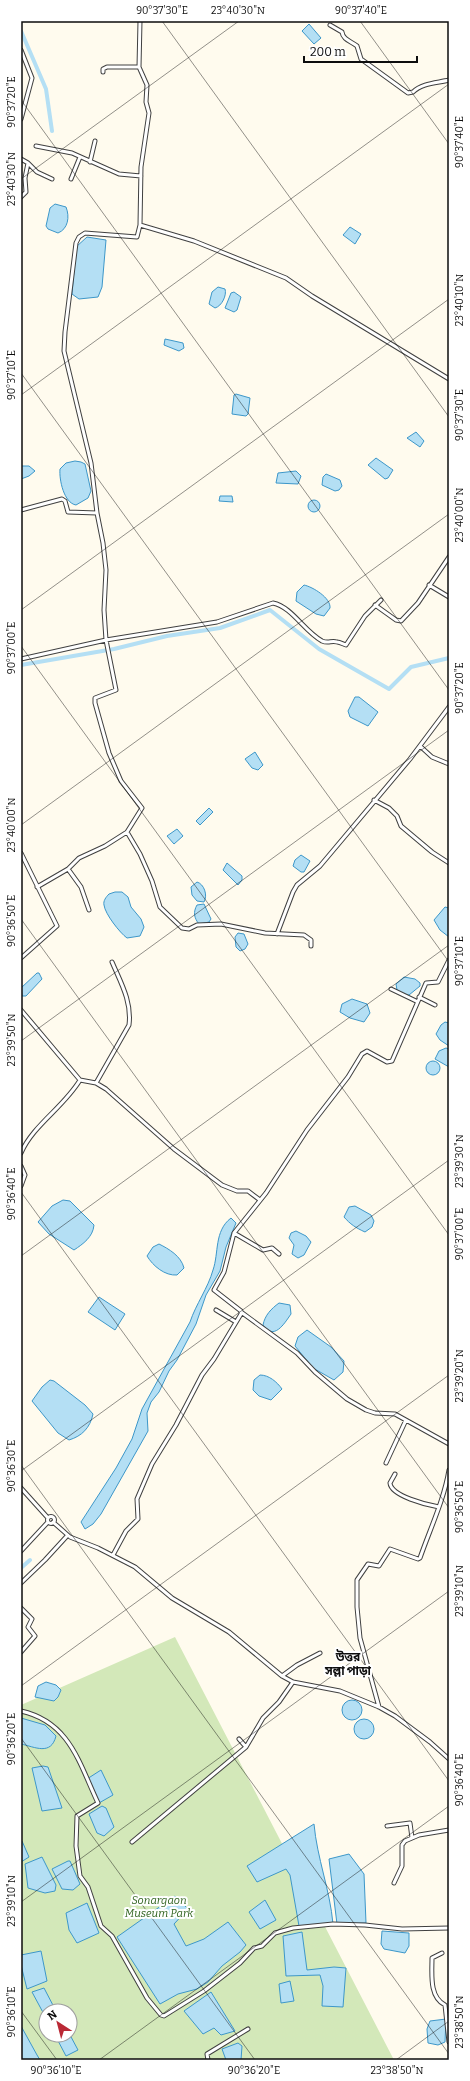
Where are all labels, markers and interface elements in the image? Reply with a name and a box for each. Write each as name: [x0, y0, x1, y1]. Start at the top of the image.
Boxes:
text: 90°37'30"E: [136, 5, 188, 17]
text: 23°40'30"N: [211, 5, 265, 17]
text: 90°37'40"E: [335, 5, 387, 17]
scale bar: [304, 38, 417, 64]
text: 200 m: [310, 45, 346, 59]
text: 90°37'20"E: [6, 76, 18, 128]
text: 90°37'40"E: [454, 116, 466, 168]
text: 23°40'30"N: [6, 152, 18, 206]
text: 23°40'10"N: [454, 274, 466, 326]
text: 90°37'10"E: [6, 350, 18, 400]
text: 90°37'30"E: [454, 389, 466, 441]
text: 23°40'00"N: [454, 488, 466, 542]
text: 90°37'00"E: [6, 622, 18, 674]
text: 90°37'20"E: [454, 662, 466, 714]
text: 23°40'00"N: [6, 798, 18, 852]
text: 90°36'50"E: [6, 895, 18, 947]
text: 90°37'10"E: [454, 936, 466, 986]
text: 23°39'50"N: [6, 1013, 18, 1067]
text: 23°39'30"N: [454, 1134, 466, 1188]
text: 90°36'40"E: [6, 1168, 18, 1220]
text: 90°37'00"E: [454, 1208, 466, 1260]
text: 23°39'20"N: [454, 1349, 466, 1403]
text: 90°36'30"E: [6, 1440, 18, 1492]
text: 90°36'50"E: [454, 1481, 466, 1533]
text: 23°39'10"N: [454, 1565, 466, 1617]
district label: উত্তর সল্লা পাড়া: [324, 1649, 372, 1678]
text: 90°36'20"E: [6, 1713, 18, 1765]
text: 90°36'40"E: [454, 1754, 466, 1806]
text: 23°39'10"N: [6, 1875, 18, 1927]
park label: Sonargaon Museum Park: [125, 1894, 194, 1920]
text: 90°36'10"E: [6, 1987, 18, 2037]
text: 23°38'50"N: [454, 1995, 466, 2048]
north arrow: [38, 2003, 78, 2043]
text: N: [45, 2007, 60, 2023]
text: 90°36'10"E: [31, 2065, 81, 2077]
text: 90°36'20"E: [228, 2065, 280, 2077]
text: 23°38'50"N: [371, 2065, 424, 2077]

